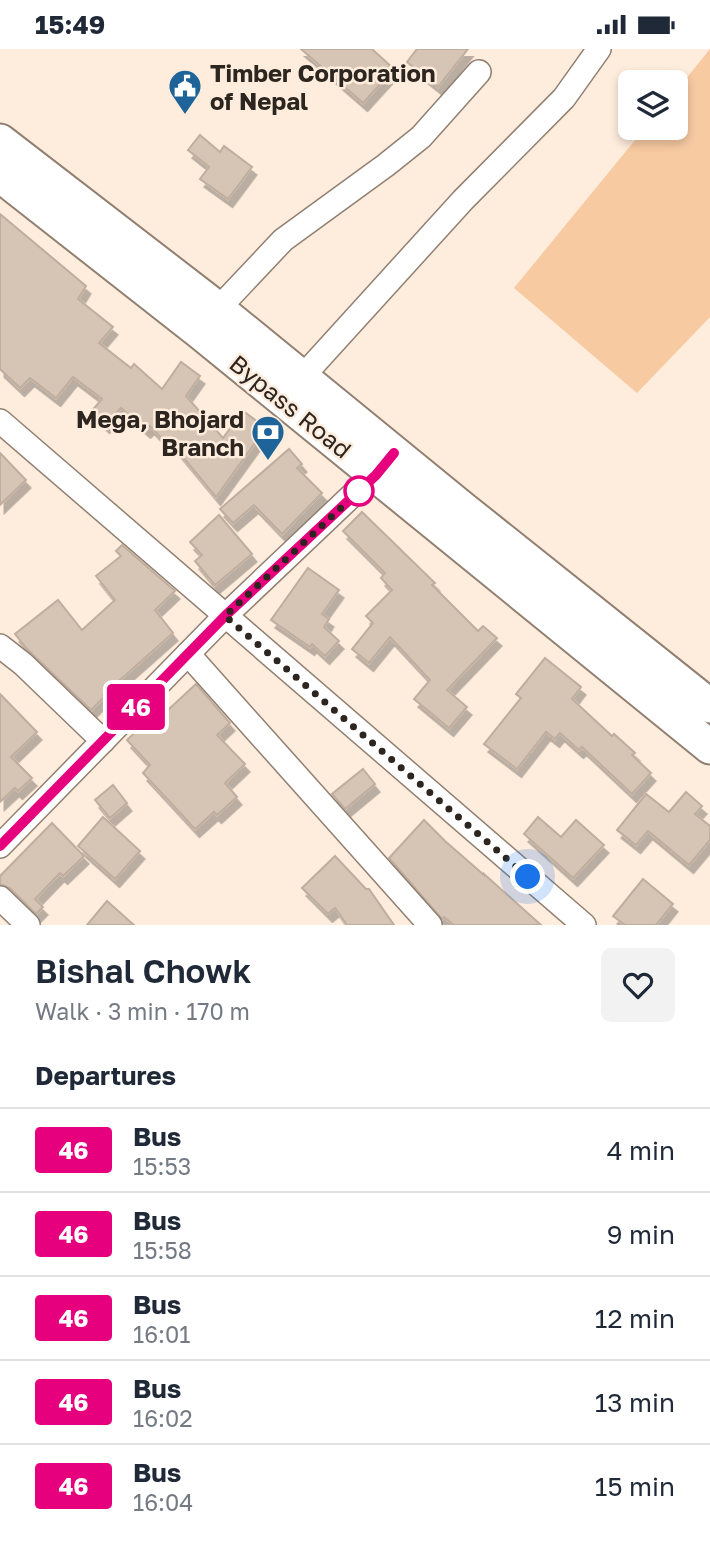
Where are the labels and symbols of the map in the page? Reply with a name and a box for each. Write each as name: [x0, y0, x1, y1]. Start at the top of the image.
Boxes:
place label: Timber Corporation of Nepal: [210, 58, 435, 115]
public building icon: Timber Corporation of Nepal: [166, 67, 204, 116]
street label: Bypass Road: [224, 348, 358, 464]
place label: Mega, Bhojard Branch: [76, 404, 244, 461]
bank icon: Mega, Bhojard Branch: [249, 413, 287, 462]
unlabelled marker: [344, 476, 374, 506]
line badge: 46: [104, 684, 168, 730]
your location: [510, 859, 545, 894]

